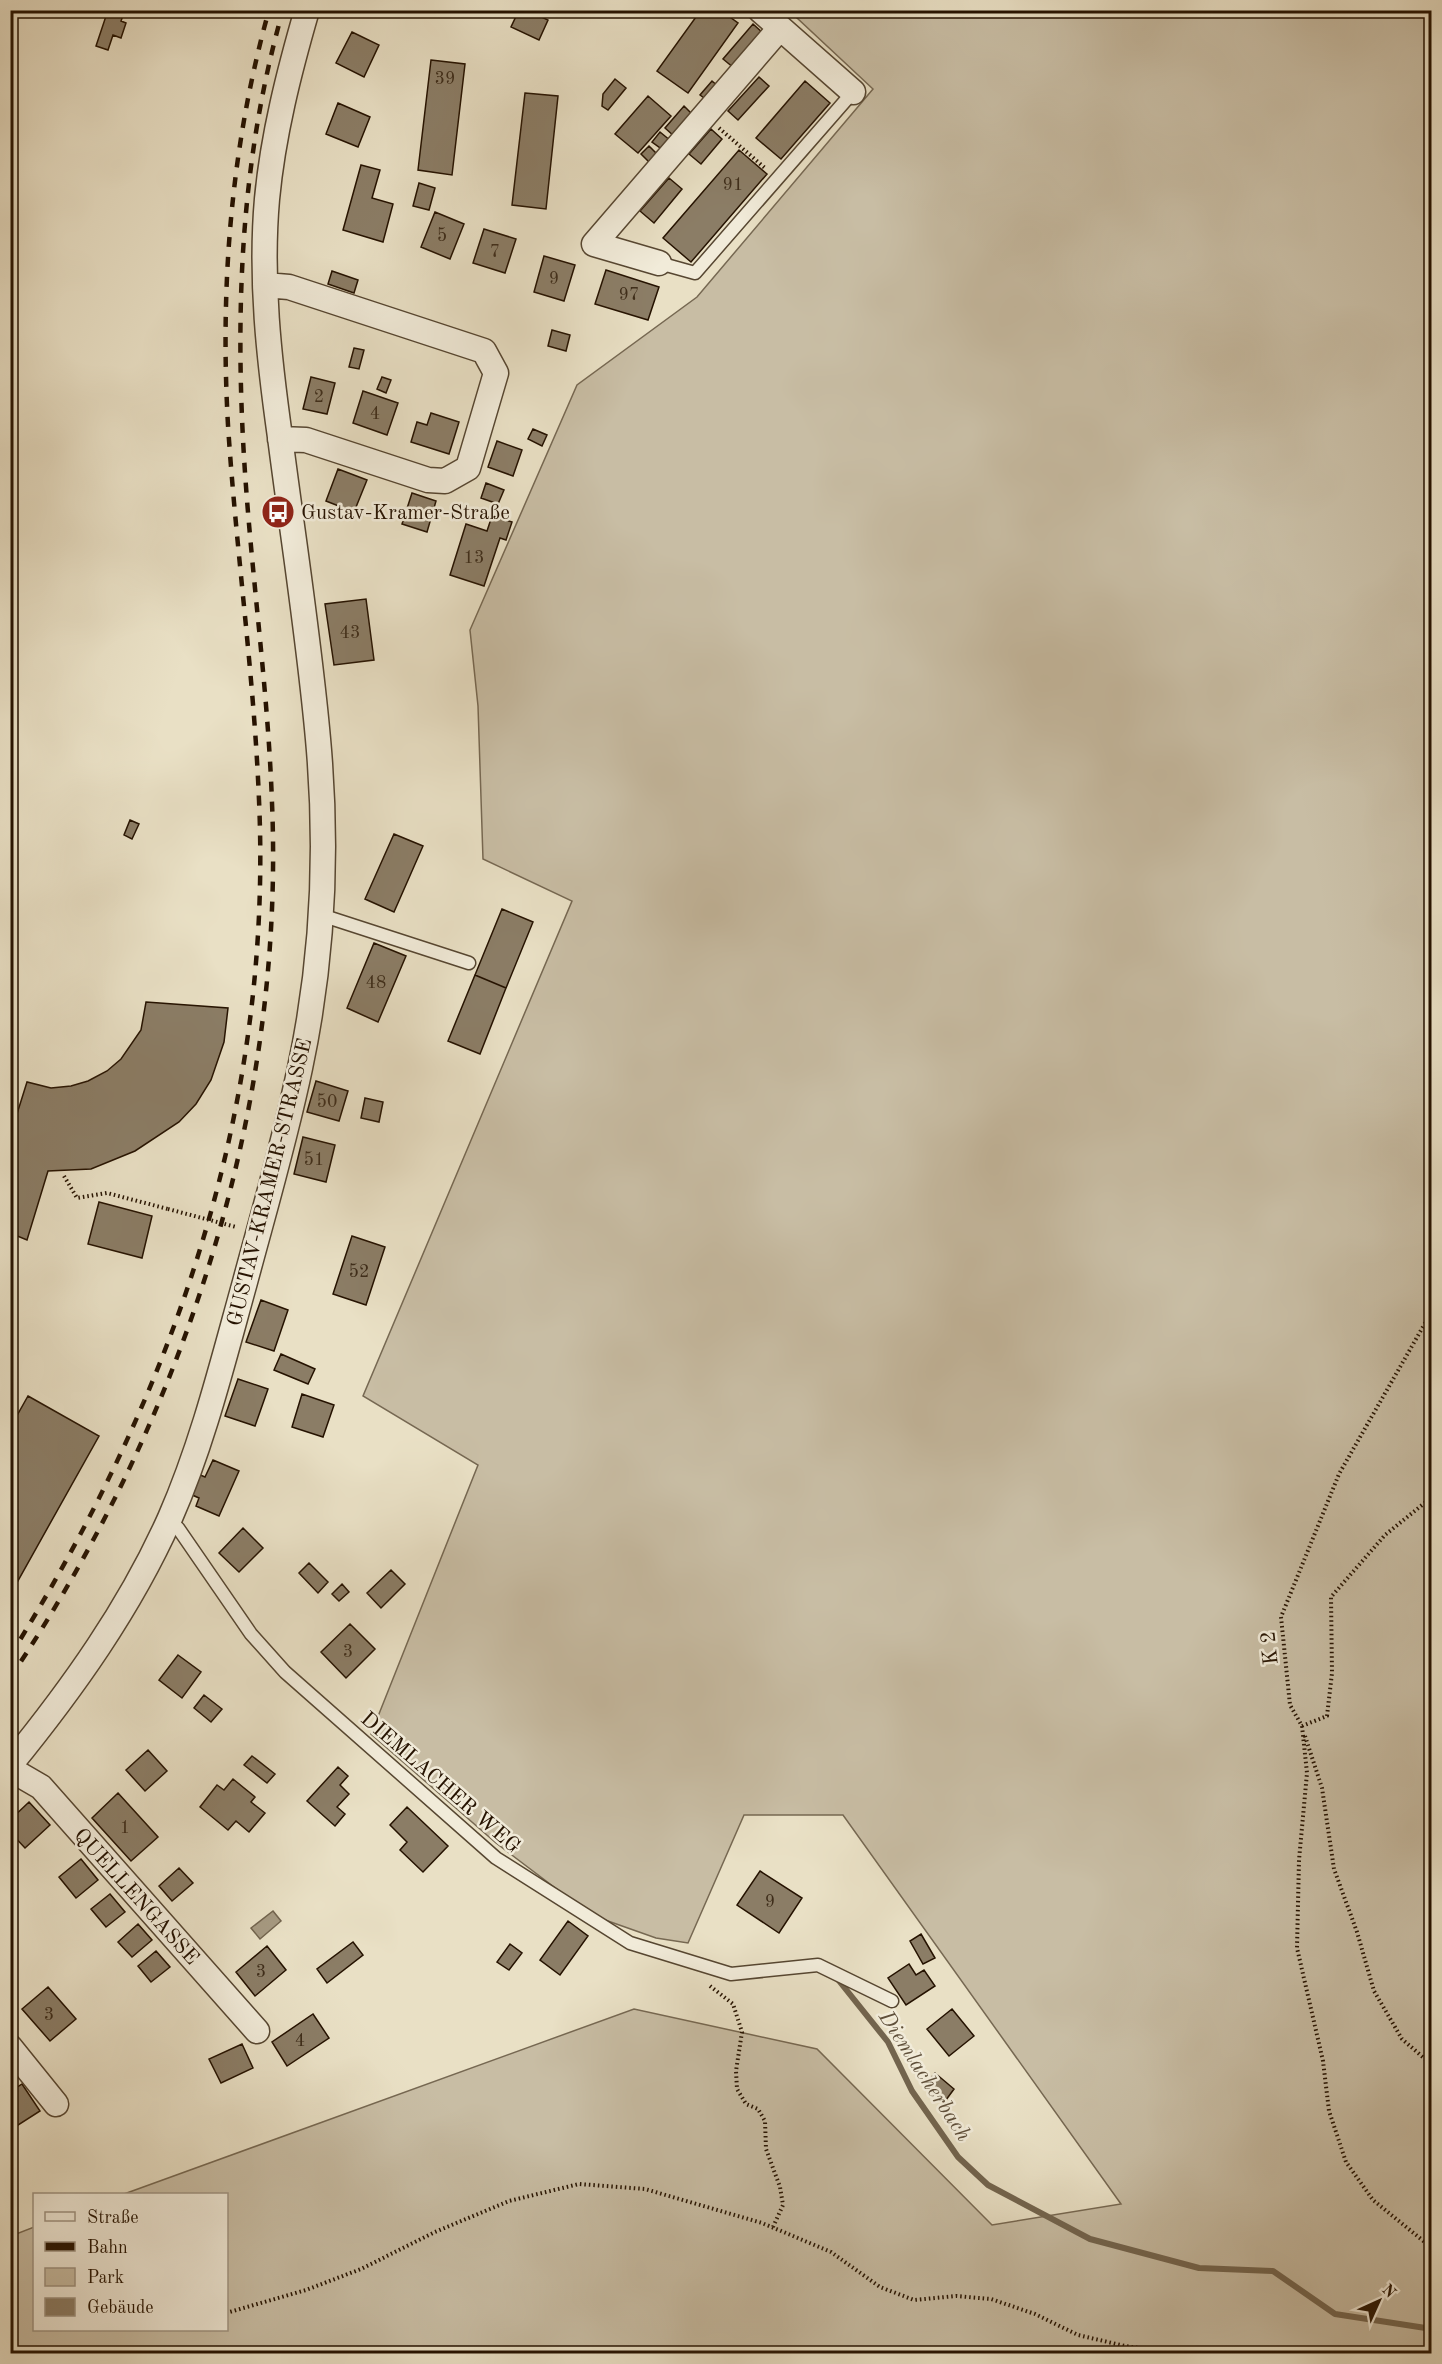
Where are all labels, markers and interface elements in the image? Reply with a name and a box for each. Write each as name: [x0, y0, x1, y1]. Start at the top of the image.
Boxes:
house number: 39: [435, 70, 455, 88]
house number: 91: [723, 176, 743, 194]
house number: 5: [437, 227, 447, 245]
house number: 7: [490, 243, 500, 261]
house number: 9: [549, 270, 559, 288]
house number: 97: [619, 286, 639, 304]
house number: 2: [314, 388, 324, 406]
house number: 4: [370, 405, 380, 423]
bus stop icon: Gustav-Kramer-Straße: [260, 494, 296, 530]
place label: Gustav-Kramer-Straße: [301, 503, 510, 524]
house number: 13: [464, 549, 484, 567]
house number: 43: [340, 624, 360, 642]
house number: 48: [366, 974, 386, 992]
street label: GUSTAV-KRAMER-STRASSE: [224, 1036, 316, 1328]
house number: 50: [317, 1093, 337, 1111]
house number: 51: [304, 1151, 324, 1169]
house number: 52: [349, 1263, 369, 1281]
street label: K 2: [1258, 1630, 1283, 1666]
house number: 3: [343, 1643, 353, 1661]
street label: DIEMLACHER WEG: [356, 1708, 524, 1858]
house number: 1: [120, 1819, 130, 1837]
street label: QUELLENGASSE: [69, 1825, 202, 1969]
house number: 9: [765, 1893, 775, 1911]
house number: 3: [256, 1963, 266, 1981]
house number: 3: [44, 2006, 54, 2024]
water label: Diemlacherbach: [873, 2006, 975, 2145]
house number: 4: [295, 2032, 305, 2050]
legend: [33, 2193, 228, 2331]
text: Straße: [87, 2209, 138, 2227]
text: Bahn: [87, 2239, 128, 2257]
text: Park: [87, 2269, 124, 2287]
north arrow: [1349, 2271, 1409, 2331]
text: N: [1378, 2282, 1399, 2302]
text: Gebäude: [87, 2299, 154, 2317]

